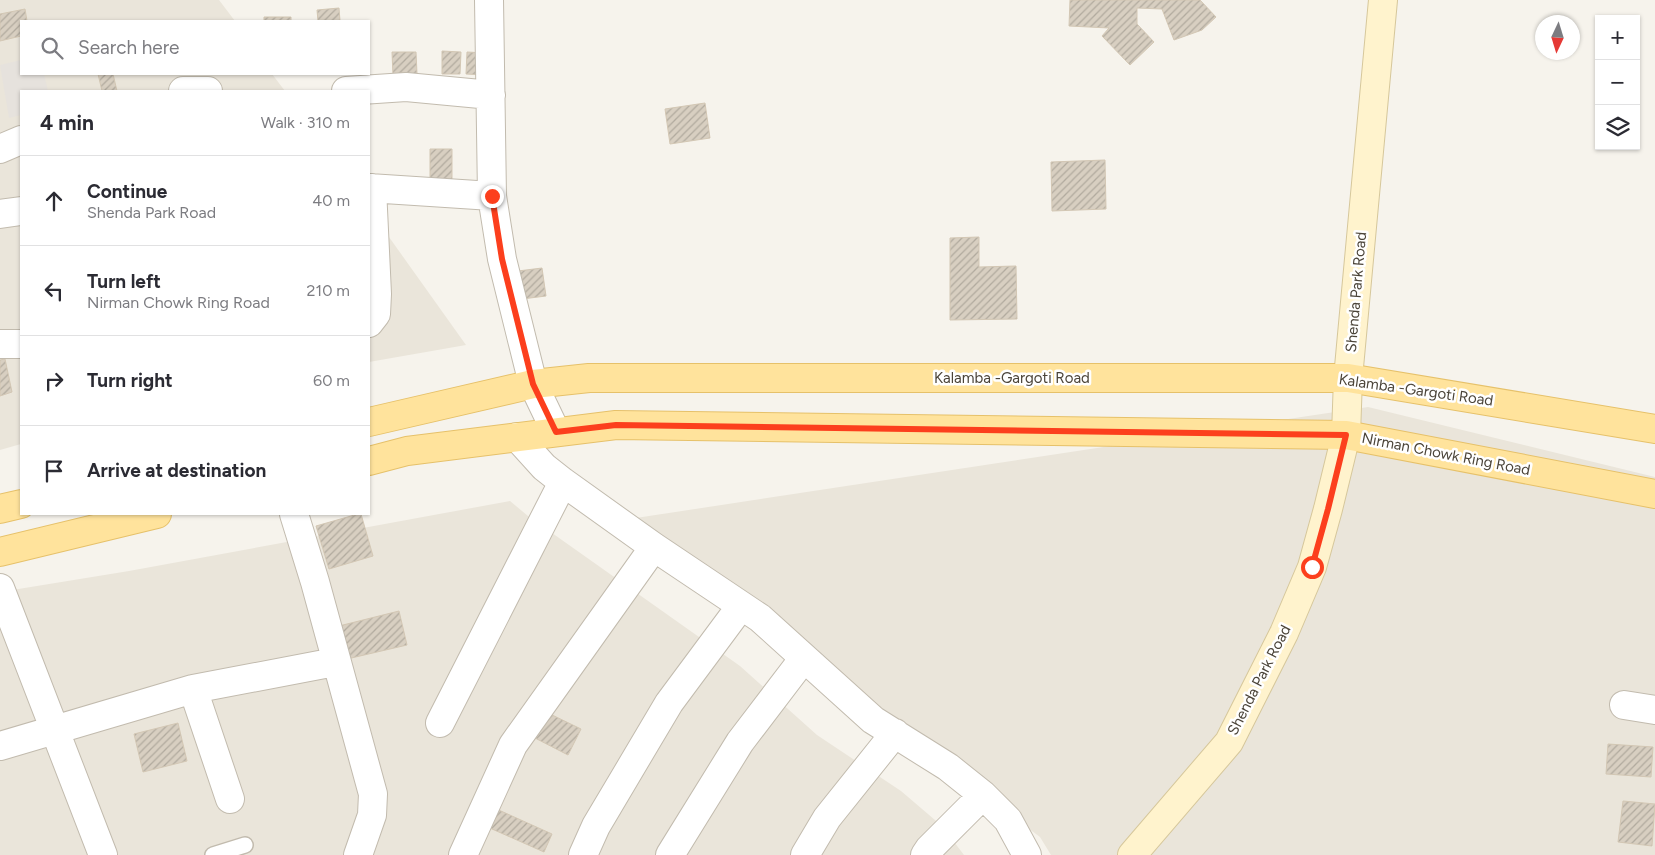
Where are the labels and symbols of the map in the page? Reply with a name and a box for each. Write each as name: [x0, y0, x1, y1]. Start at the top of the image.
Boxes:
north arrow: [1535, 15, 1580, 60]
route end: [481, 185, 504, 208]
street label: Shenda Park Road: [1342, 231, 1370, 353]
street label: Kalamba -Gargoti Road: [934, 369, 1090, 387]
street label: Kalamba -Gargoti Road: [1338, 370, 1494, 410]
street label: Nirman Chowk Ring Road: [1360, 429, 1532, 479]
route start: [1301, 556, 1324, 579]
street label: Shenda Park Road: [1224, 622, 1294, 738]

